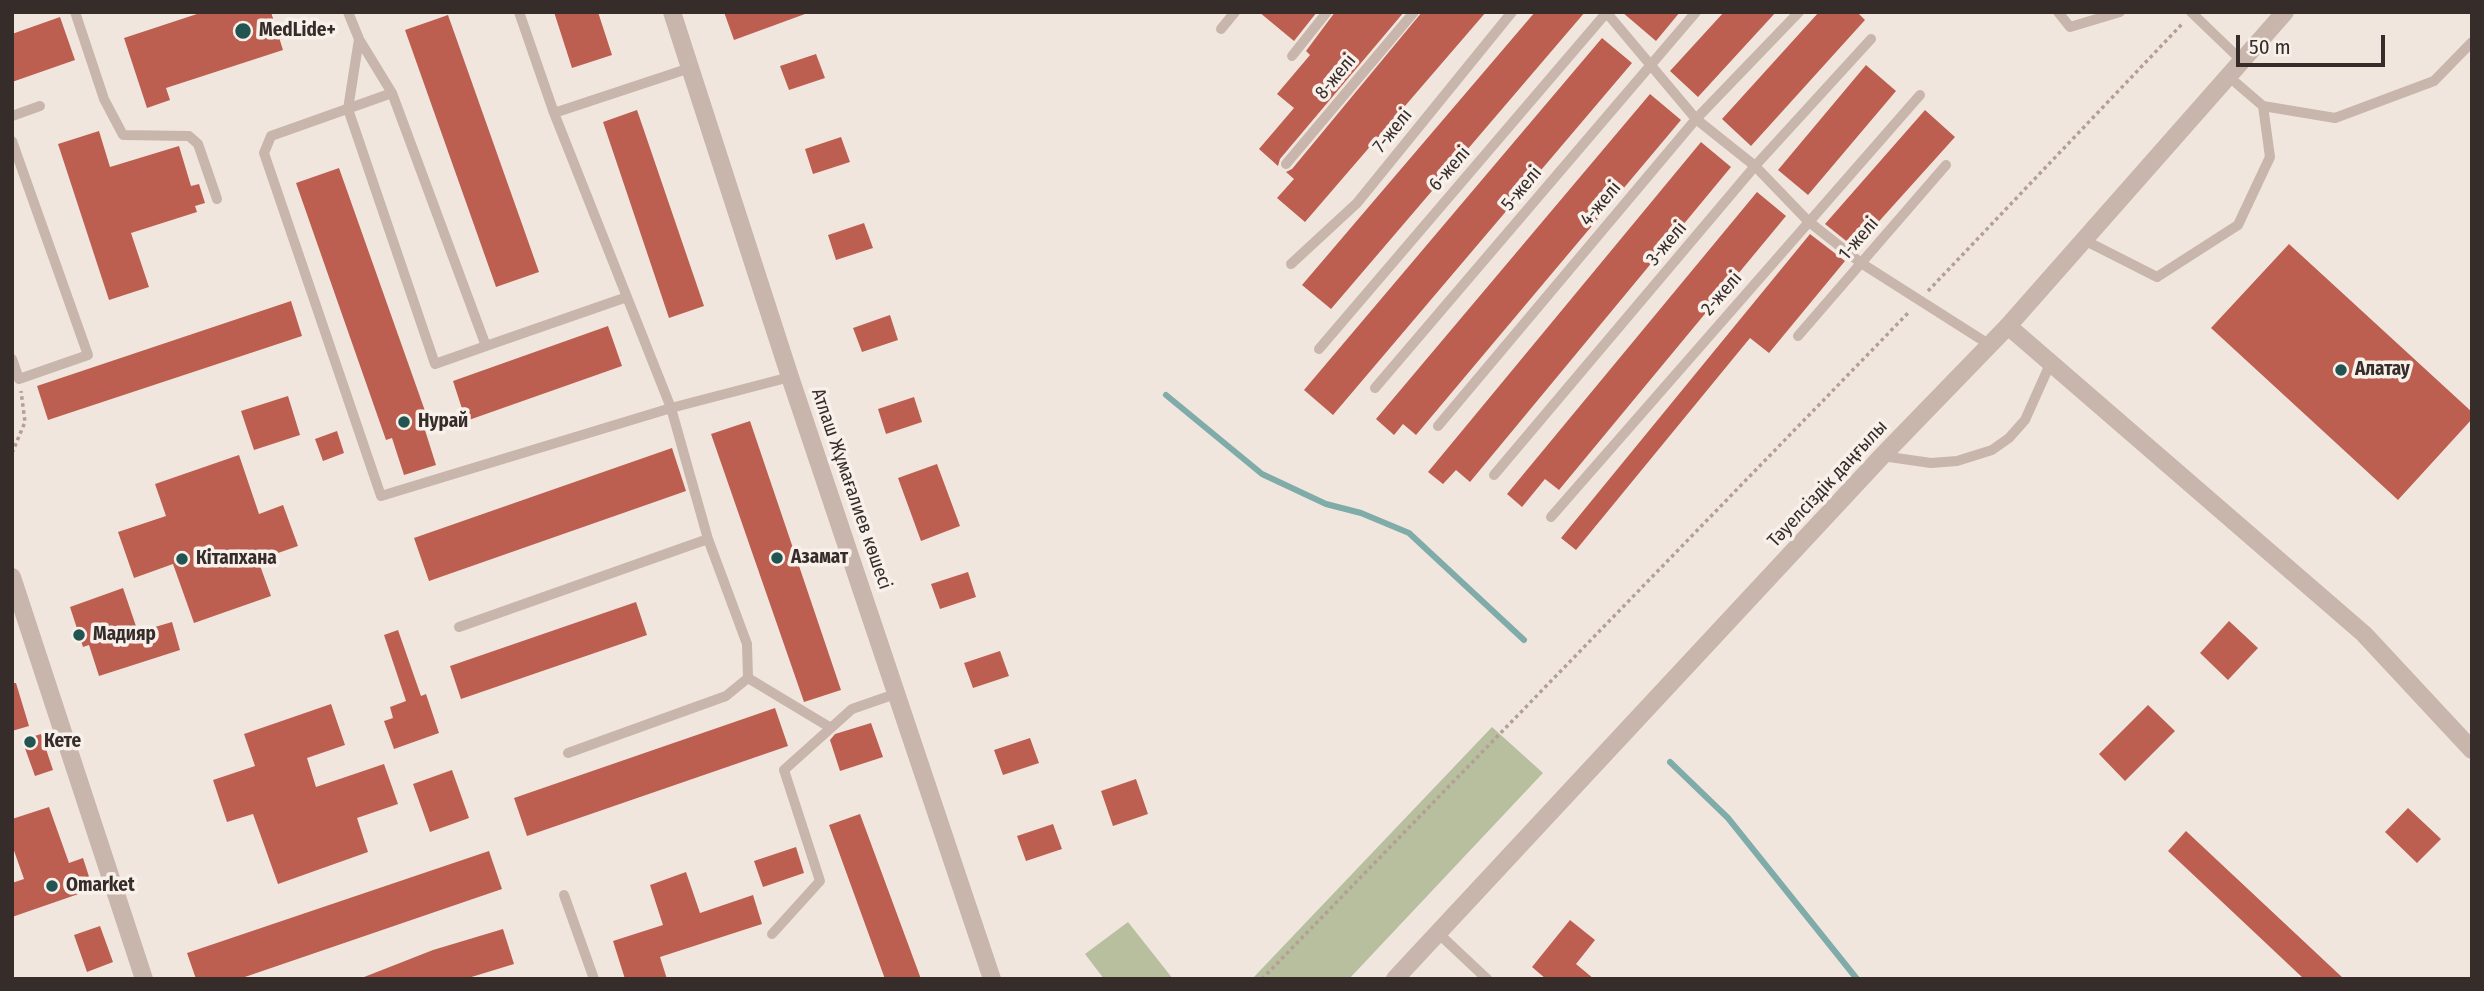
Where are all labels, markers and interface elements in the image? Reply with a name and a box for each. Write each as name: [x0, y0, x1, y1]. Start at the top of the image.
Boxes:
place label: MedLide+: [259, 20, 336, 42]
marker: MedLide+: [233, 21, 253, 41]
scale bar: [2239, 21, 2388, 65]
text: 50 m: [2249, 34, 2291, 60]
street label: 8-желі: [1311, 50, 1361, 104]
street label: 7-желі: [1368, 104, 1418, 158]
street label: 6-желі: [1424, 142, 1476, 196]
street label: 5-желі: [1497, 162, 1547, 216]
street label: 4-желі: [1576, 177, 1626, 231]
street label: 1-желі: [1834, 213, 1884, 265]
street label: 3-желі: [1642, 217, 1692, 271]
street label: 2-желі: [1697, 267, 1747, 321]
place label: Алатау: [2355, 359, 2410, 381]
marker: Алатау: [2333, 362, 2349, 378]
street label: Атлаш Жұмағалиев көшесі: [806, 386, 896, 592]
place label: Нурай: [418, 411, 468, 433]
marker: Нурай: [396, 414, 412, 430]
street label: Тәуелсіздік даңғылы: [1763, 416, 1893, 552]
place label: Азамат: [791, 547, 848, 569]
place label: Кітапxана: [196, 548, 277, 570]
marker: Азамат: [769, 550, 785, 566]
marker: Кітапxана: [174, 551, 190, 567]
place label: Мадияр: [93, 624, 156, 646]
marker: Мадияр: [71, 627, 87, 643]
place label: Кете: [44, 731, 81, 753]
marker: Кете: [22, 734, 38, 750]
place label: Omarket: [66, 875, 135, 897]
marker: Omarket: [44, 878, 60, 894]

